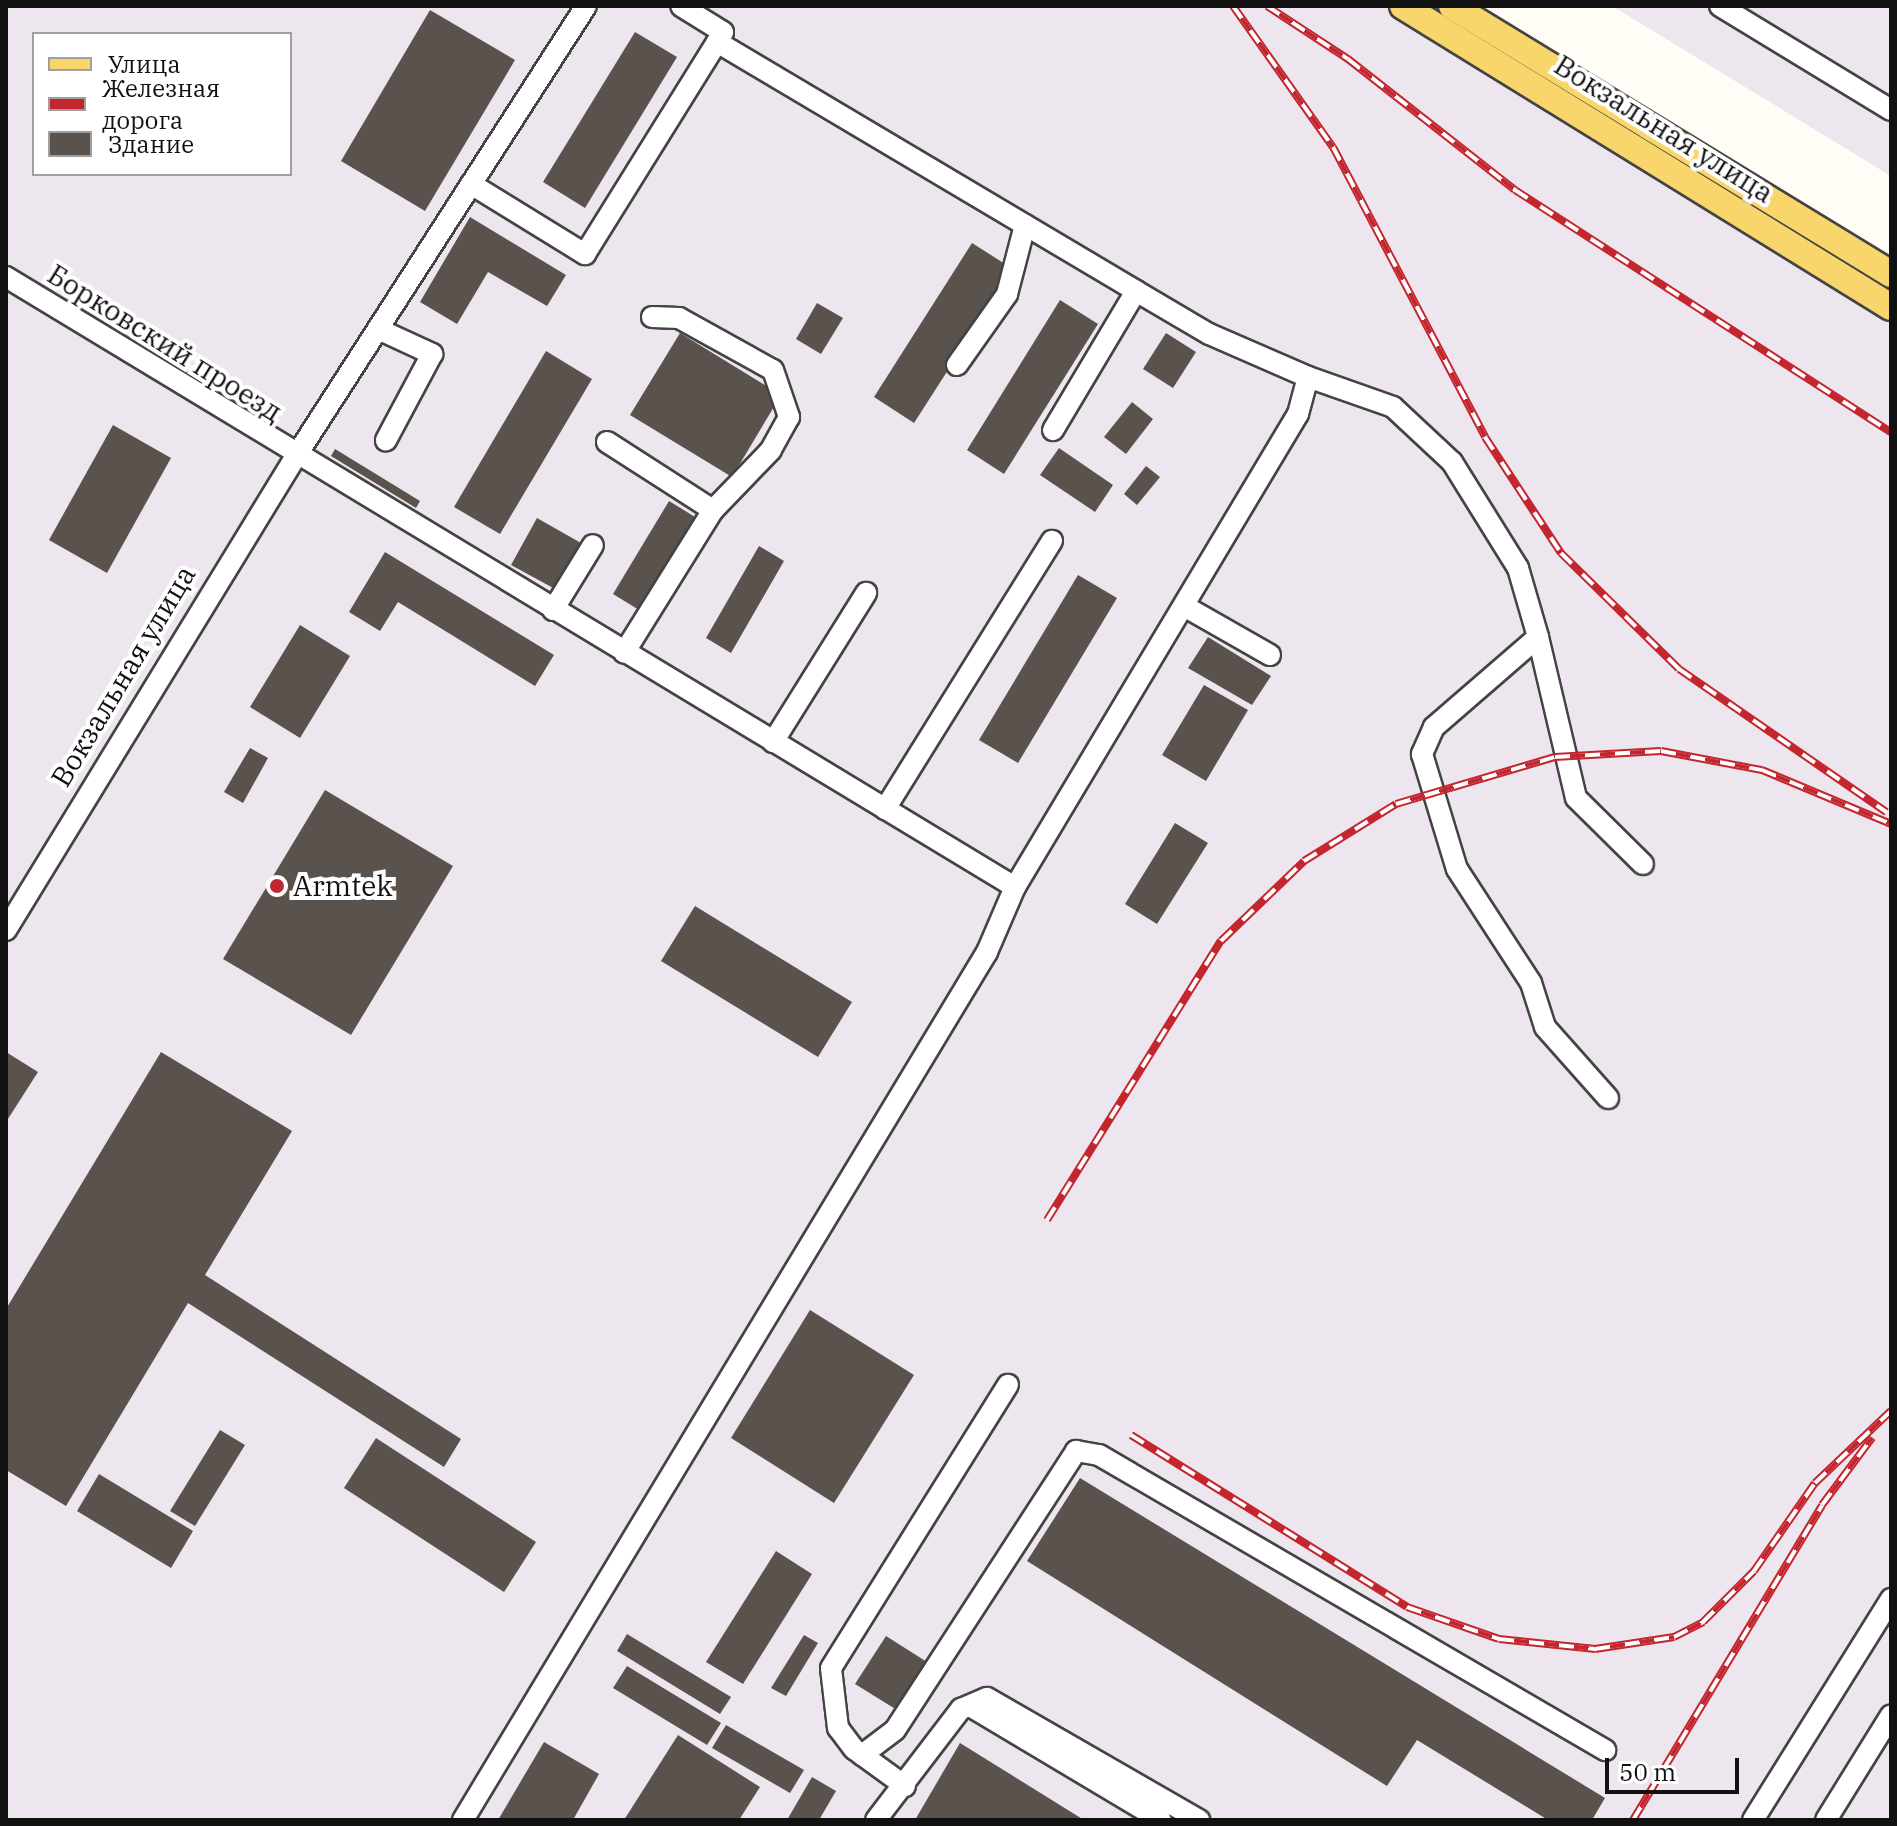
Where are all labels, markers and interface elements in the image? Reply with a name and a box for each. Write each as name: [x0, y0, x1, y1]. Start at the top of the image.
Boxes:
legend: [32, 32, 292, 176]
text: Улица: [108, 48, 181, 80]
street label: Вокзальная улица: [1548, 48, 1780, 210]
text: Железная дорога: [102, 72, 220, 136]
text: Здание: [108, 128, 194, 160]
street label: Борковский проезд: [42, 257, 288, 429]
street label: Вокзальная улица: [44, 559, 202, 793]
place label: Armtek: [293, 869, 393, 903]
marker: Armtek: [268, 877, 286, 895]
scale bar: [1609, 1742, 1743, 1792]
text: 50 m: [1619, 1756, 1676, 1788]

